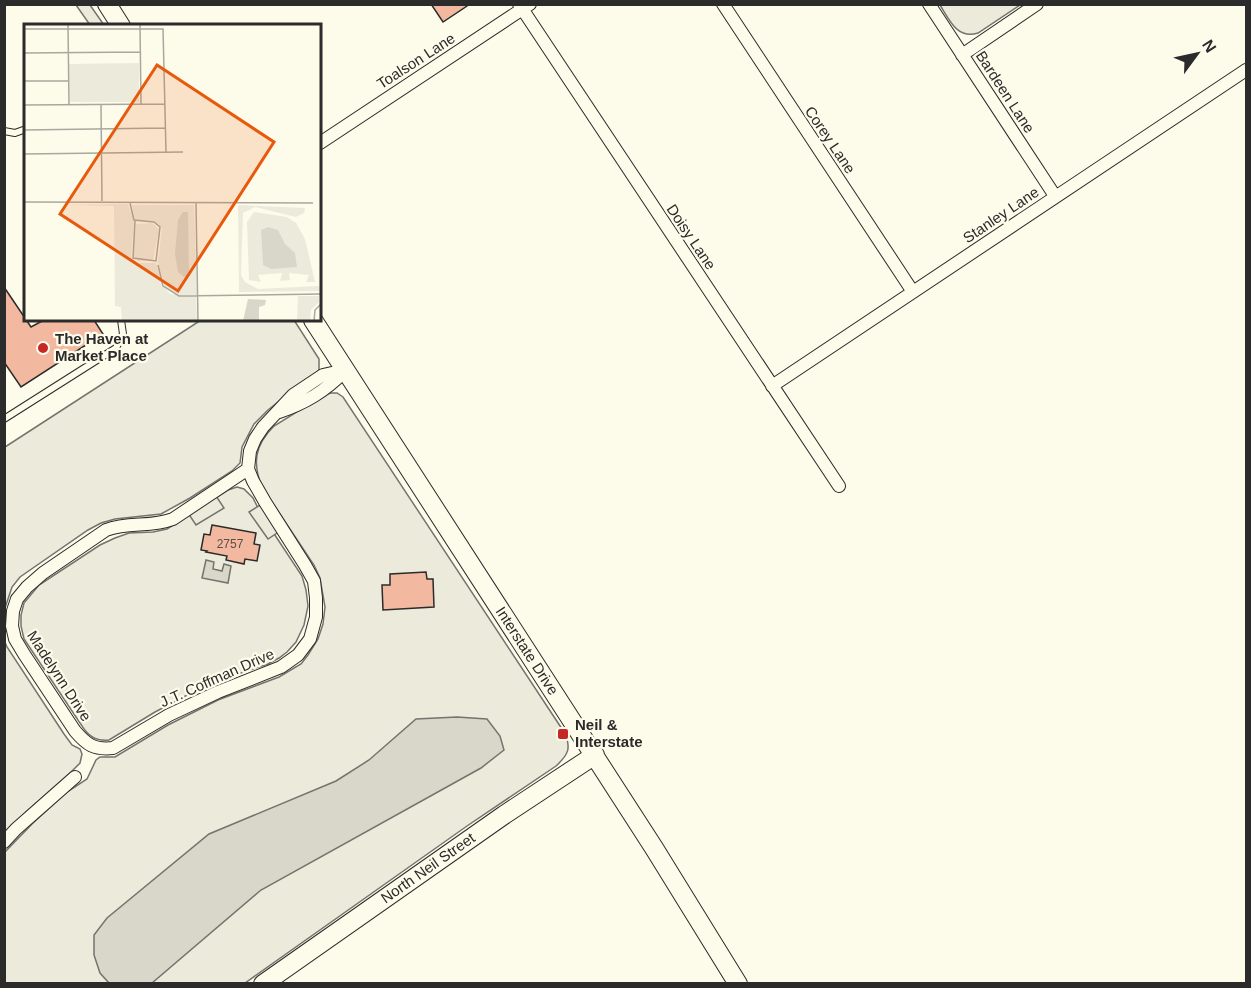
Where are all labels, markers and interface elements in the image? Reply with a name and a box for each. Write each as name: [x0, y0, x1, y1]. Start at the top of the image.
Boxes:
inset map: [24, 24, 321, 321]
north arrow: [1167, 24, 1227, 84]
street label: Toalson Lane: [374, 29, 458, 92]
text: N: [1199, 37, 1219, 56]
street label: Bardeen Lane: [973, 48, 1038, 136]
street label: Corey Lane: [802, 103, 859, 177]
street label: Stanley Lane: [960, 183, 1042, 246]
street label: Doisy Lane: [663, 201, 719, 273]
place label: The Haven at Market Place: [55, 330, 148, 364]
marker: The Haven at Market Place: [36, 341, 50, 355]
house number: 2757: [217, 537, 244, 551]
street label: Interstate Drive: [493, 603, 562, 698]
street label: Madelynn Drive: [24, 627, 95, 724]
street label: J.T. Coffman Drive: [157, 645, 276, 710]
place label: Neil & Interstate: [575, 716, 643, 750]
marker: Neil & Interstate: [556, 727, 570, 741]
street label: North Neil Street: [377, 828, 479, 906]

